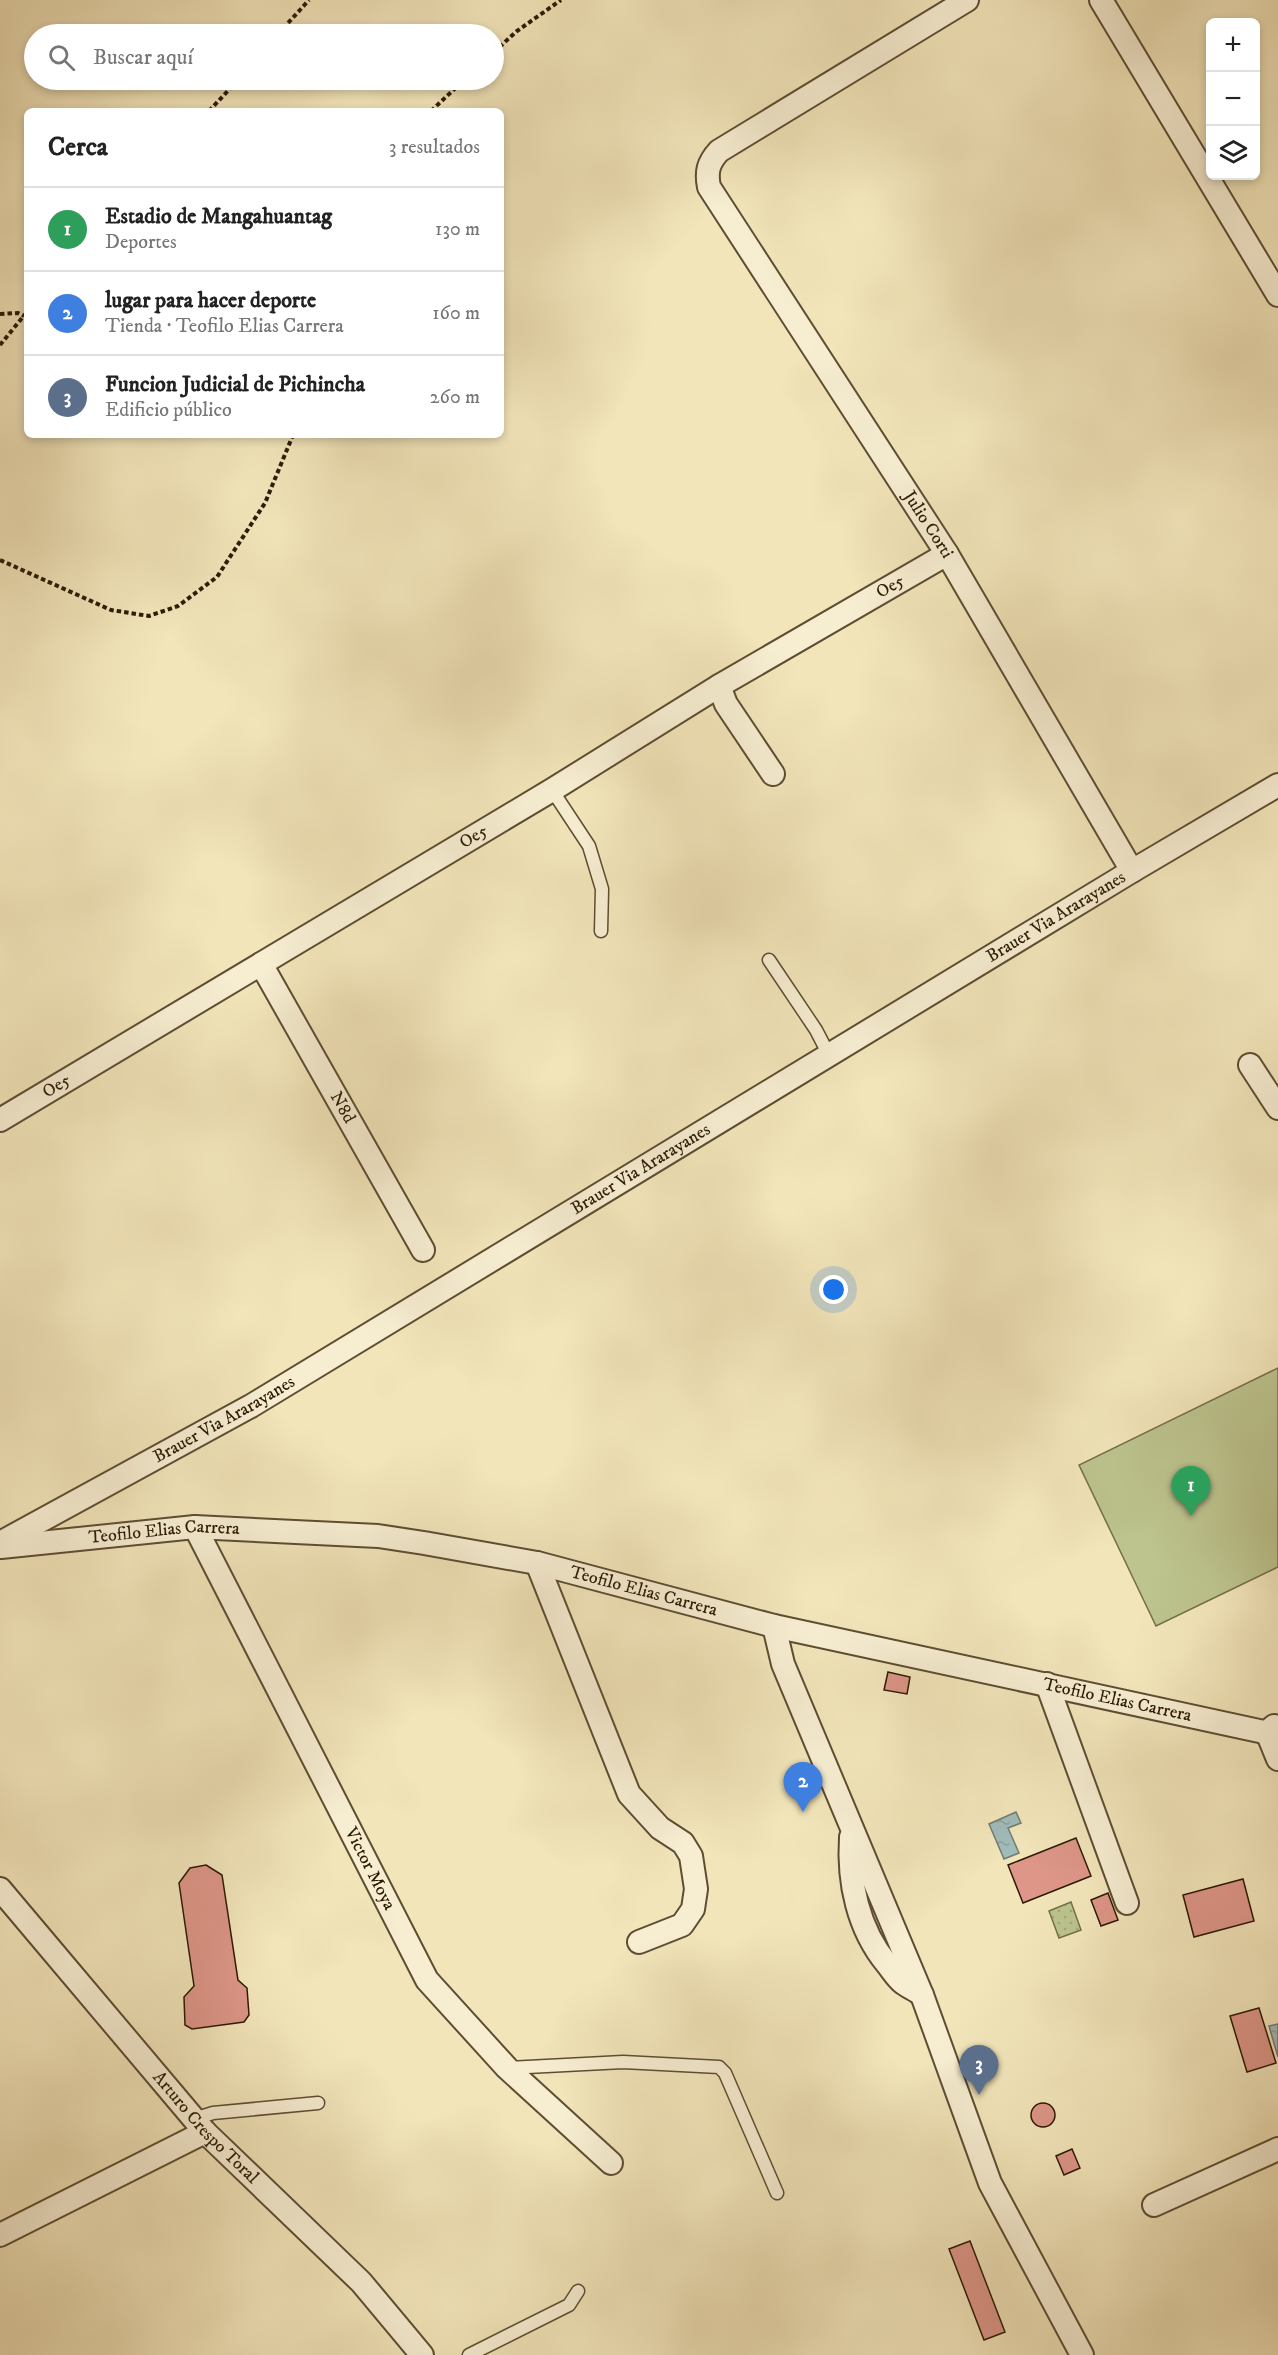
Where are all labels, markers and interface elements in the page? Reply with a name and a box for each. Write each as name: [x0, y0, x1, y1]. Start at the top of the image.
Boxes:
map controls: [1206, 18, 1260, 180]
button: +: [1206, 18, 1260, 72]
search box: [24, 24, 504, 90]
icon: search: [45, 41, 78, 74]
text: Buscar aquí: [93, 44, 193, 71]
button: −: [1206, 72, 1260, 126]
button: layers: [1206, 126, 1260, 180]
text: Cerca: [48, 131, 108, 164]
text: 3 resultados: [389, 135, 480, 160]
text: Estadio de Mangahuantag: [105, 203, 332, 230]
text: 1: [64, 217, 71, 242]
text: 130 m: [435, 217, 480, 242]
text: Deportes: [105, 230, 177, 255]
text: lugar para hacer deporte: [105, 287, 316, 314]
text: 2: [63, 301, 72, 326]
text: 160 m: [432, 301, 480, 326]
text: Tienda · Teofilo Elias Carrera: [105, 314, 344, 339]
text: Funcion Judicial de Pichincha: [105, 371, 365, 398]
text: 3: [64, 385, 71, 410]
text: 260 m: [430, 385, 480, 410]
text: Edificio público: [105, 398, 232, 423]
street label: Julio Corti: [897, 485, 958, 562]
street label: Oe5: [872, 570, 909, 604]
street label: Oe5: [456, 820, 492, 854]
street label: Brauer Via Ararayanes: [983, 866, 1130, 968]
street label: Oe5: [38, 1069, 75, 1103]
street label: N8d: [325, 1088, 360, 1127]
street label: Brauer Via Ararayanes: [567, 1119, 714, 1220]
your location: [819, 1275, 848, 1304]
street label: Brauer Via Ararayanes: [150, 1371, 299, 1468]
pin: 1: [1172, 1466, 1210, 1516]
street label: Teofilo Elias Carrera: [88, 1516, 240, 1549]
street label: Teofilo Elias Carrera: [568, 1561, 720, 1622]
street label: Teofilo Elias Carrera: [1041, 1673, 1194, 1727]
pin: 2: [784, 1762, 822, 1812]
street label: Victor Moya: [339, 1823, 400, 1914]
pin: 3: [960, 2046, 998, 2095]
street label: Arturo Crespo Toral: [148, 2067, 264, 2189]

